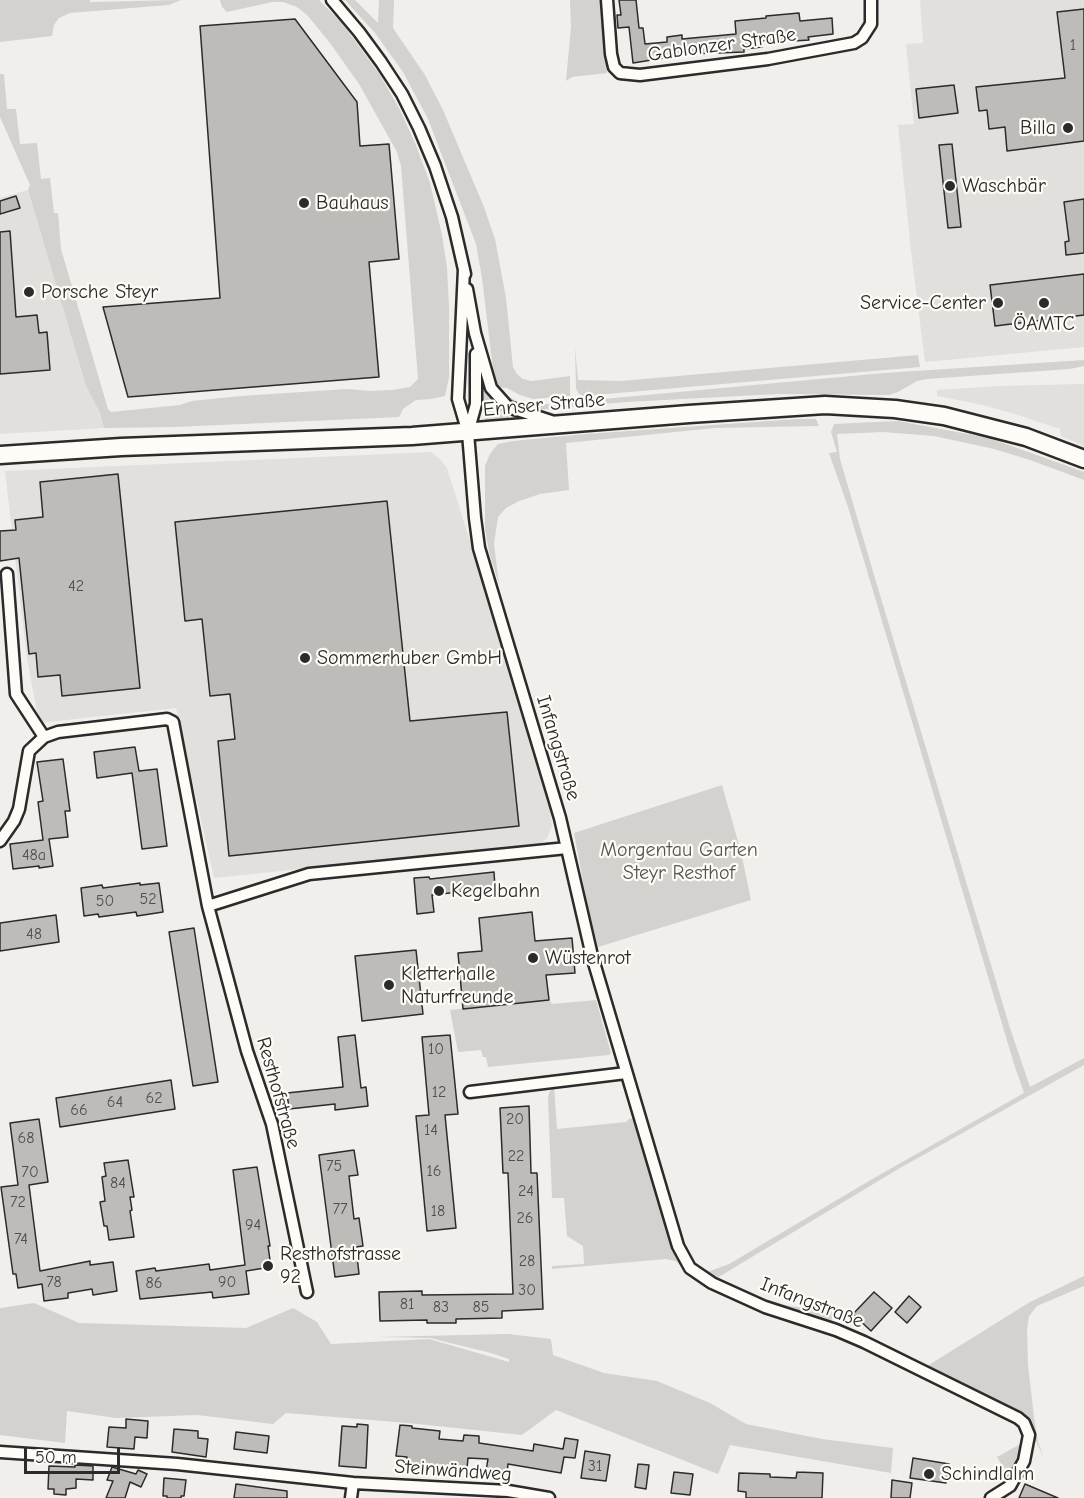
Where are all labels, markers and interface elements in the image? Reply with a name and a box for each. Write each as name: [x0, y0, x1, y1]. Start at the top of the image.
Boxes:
street label: Gablonzer Straße: [646, 23, 798, 67]
house number: 1: [1070, 35, 1076, 55]
place label: Billa: [1020, 116, 1056, 140]
marker: Billa: [1061, 121, 1075, 135]
place label: Waschbär: [962, 174, 1046, 198]
marker: Waschbär: [943, 179, 957, 193]
place label: Bauhaus: [316, 191, 389, 215]
marker: Bauhaus: [297, 196, 311, 210]
place label: Porsche Steyr: [41, 280, 158, 304]
marker: Porsche Steyr: [22, 285, 36, 299]
place label: Service-Center: [860, 291, 986, 315]
marker: Service-Center: [991, 296, 1005, 310]
marker: ÖAMTC: [1037, 296, 1051, 310]
place label: ÖAMTC: [1013, 312, 1075, 336]
street label: Ennser Straße: [482, 388, 606, 422]
house number: 42: [68, 576, 84, 596]
place label: Sommerhuber GmbH: [317, 646, 502, 670]
marker: Sommerhuber GmbH: [298, 651, 312, 665]
street label: Infangstraße: [531, 693, 585, 803]
park label: Morgentau Garten Steyr Resthof: [600, 838, 758, 885]
house number: 48a: [22, 845, 46, 865]
place label: Kegelbahn: [451, 879, 540, 903]
marker: Kegelbahn: [432, 884, 446, 898]
house number: 52: [139, 889, 157, 909]
house number: 50: [96, 891, 114, 911]
house number: 48: [26, 924, 42, 944]
place label: Wüstenrot: [545, 946, 631, 970]
marker: Wüstenrot: [526, 951, 540, 965]
place label: Kletterhalle Naturfreunde: [401, 962, 513, 1009]
marker: Kletterhalle Naturfreunde: [382, 978, 396, 992]
street label: Resthofstraße: [251, 1034, 305, 1152]
house number: 10: [428, 1039, 444, 1059]
house number: 12: [432, 1082, 446, 1102]
house number: 62: [145, 1088, 163, 1108]
house number: 64: [107, 1092, 123, 1112]
house number: 66: [70, 1100, 88, 1120]
house number: 20: [506, 1109, 524, 1129]
house number: 14: [424, 1120, 438, 1140]
house number: 68: [18, 1128, 34, 1148]
house number: 22: [508, 1146, 524, 1166]
house number: 75: [326, 1156, 342, 1176]
house number: 16: [426, 1161, 442, 1181]
house number: 70: [21, 1162, 39, 1182]
house number: 84: [110, 1173, 126, 1193]
house number: 24: [518, 1181, 534, 1201]
house number: 72: [10, 1192, 26, 1212]
house number: 77: [332, 1199, 348, 1219]
house number: 18: [431, 1201, 445, 1221]
house number: 26: [516, 1208, 534, 1228]
house number: 94: [245, 1215, 261, 1235]
house number: 74: [14, 1229, 28, 1249]
place label: Resthofstrasse 92: [280, 1242, 401, 1289]
house number: 28: [519, 1251, 535, 1271]
marker: Resthofstrasse 92: [261, 1259, 275, 1273]
house number: 78: [46, 1272, 62, 1292]
house number: 90: [218, 1272, 236, 1292]
street label: Infangstraße: [757, 1272, 867, 1334]
house number: 86: [146, 1273, 162, 1293]
house number: 30: [518, 1280, 536, 1300]
house number: 81: [400, 1294, 414, 1314]
house number: 83: [433, 1297, 449, 1317]
house number: 85: [473, 1297, 489, 1317]
scale bar: [27, 1435, 123, 1473]
text: 50 m: [35, 1447, 77, 1468]
street label: Steinwändweg: [394, 1455, 512, 1487]
house number: 31: [588, 1456, 602, 1476]
place label: Schindlalm: [941, 1462, 1034, 1486]
marker: Schindlalm: [922, 1467, 936, 1481]

